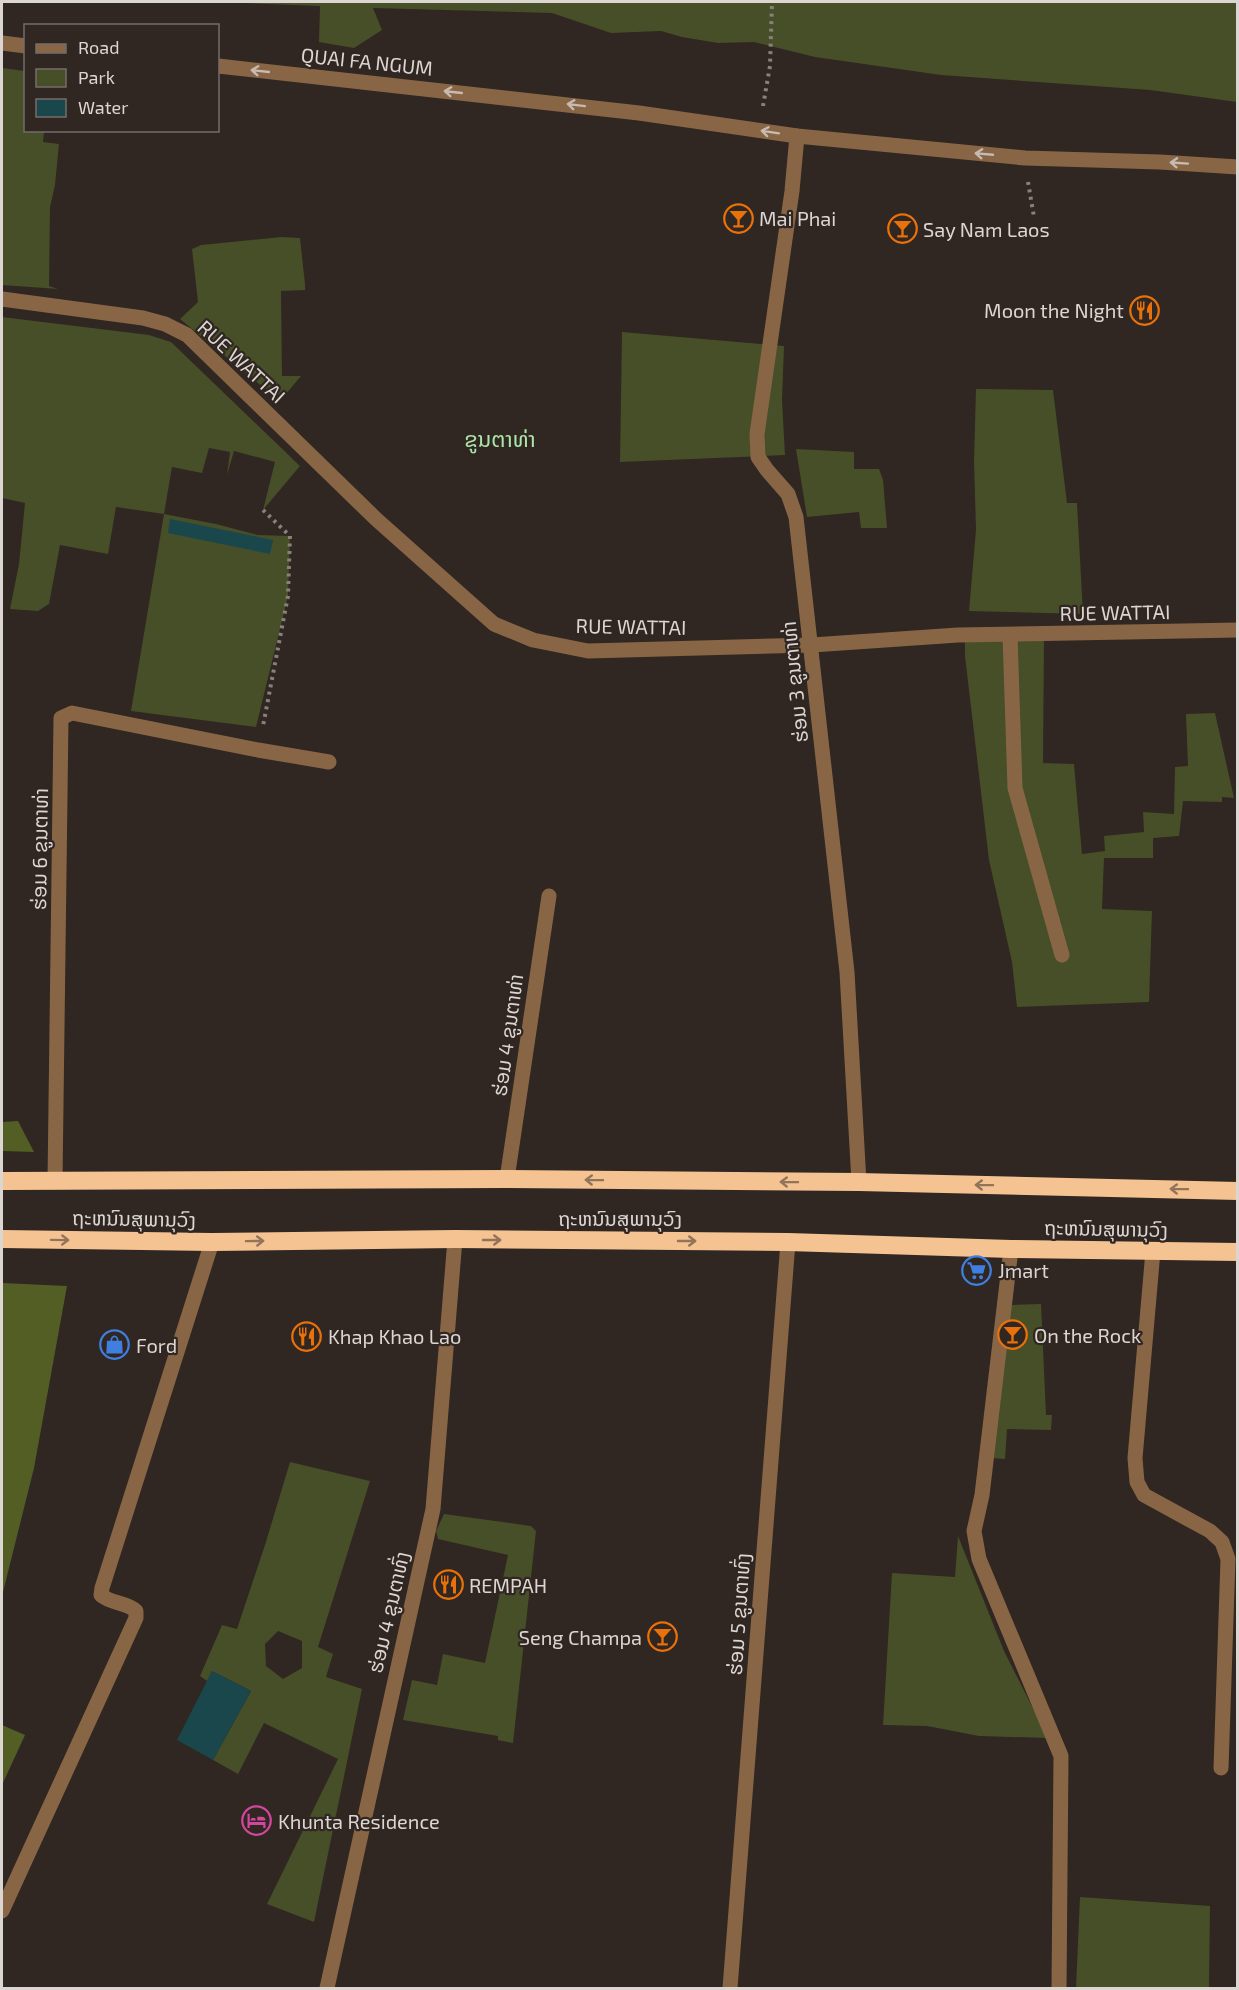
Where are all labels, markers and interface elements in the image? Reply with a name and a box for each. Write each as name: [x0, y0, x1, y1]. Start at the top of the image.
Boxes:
legend: [24, 24, 219, 132]
text: Road: [78, 36, 119, 58]
street label: QUAI FA NGUM: [300, 42, 434, 80]
one-way arrow: [250, 65, 270, 76]
text: Park: [78, 66, 115, 88]
one-way arrow: [444, 86, 464, 97]
text: Water: [78, 96, 128, 118]
one-way arrow: [567, 100, 587, 111]
one-way arrow: [760, 126, 780, 137]
one-way arrow: [975, 148, 995, 159]
one-way arrow: [1170, 157, 1190, 168]
bar icon: Mai Phai: [722, 202, 754, 234]
place label: Mai Phai: [759, 206, 836, 230]
bar icon: Say Nam Laos: [886, 213, 918, 245]
place label: Say Nam Laos: [923, 217, 1050, 241]
restaurant icon: Moon the Night: [1129, 294, 1161, 326]
place label: Moon the Night: [984, 298, 1124, 322]
street label: RUE WATTAI: [193, 315, 291, 407]
district label: ຂູນຕາທ່າ: [464, 425, 536, 454]
street label: RUE WATTAI: [1059, 599, 1171, 625]
street label: RUE WATTAI: [575, 613, 687, 639]
street label: ຮ່ອມ 3 ຂູນຕາທ່າ: [776, 620, 814, 744]
street label: ຮ່ອມ 6 ຂູນຕາທ່າ: [26, 788, 54, 910]
street label: ຮ່ອມ 4 ຂູນຕາທ່າ: [487, 972, 529, 1098]
one-way arrow: [585, 1174, 605, 1186]
one-way arrow: [780, 1176, 800, 1188]
one-way arrow: [975, 1179, 995, 1191]
one-way arrow: [1170, 1184, 1190, 1195]
street label: ຖະຫນົນສຸພານຸວົງ: [72, 1205, 196, 1233]
street label: ຖະຫນົນສຸພານຸວົງ: [558, 1206, 682, 1232]
street label: ຖະຫນົນສຸພານຸວົງ: [1044, 1215, 1168, 1243]
one-way arrow: [49, 1234, 69, 1246]
one-way arrow: [481, 1234, 501, 1246]
one-way arrow: [244, 1235, 264, 1247]
one-way arrow: [676, 1235, 696, 1247]
supermarket icon: Jmart: [961, 1254, 993, 1286]
place label: Jmart: [998, 1258, 1049, 1282]
bar icon: On the Rock: [997, 1319, 1029, 1351]
restaurant icon: Khap Khao Lao: [291, 1320, 323, 1352]
place label: On the Rock: [1034, 1323, 1141, 1347]
place label: Khap Khao Lao: [328, 1324, 461, 1348]
shop icon: Ford: [99, 1329, 131, 1361]
place label: Ford: [136, 1333, 177, 1357]
street label: ຮ່ອມ 4 ຂູນຕາທົ່ງ: [362, 1549, 416, 1676]
street label: ຮ່ອມ 5 ຂູນຕາທົ່ງ: [721, 1552, 756, 1676]
restaurant icon: REMPAH: [432, 1569, 464, 1601]
place label: REMPAH: [469, 1573, 547, 1597]
bar icon: Seng Champa: [647, 1621, 679, 1653]
place label: Seng Champa: [519, 1625, 642, 1649]
hotel icon: Khunta Residence: [241, 1805, 273, 1837]
place label: Khunta Residence: [278, 1809, 440, 1833]

